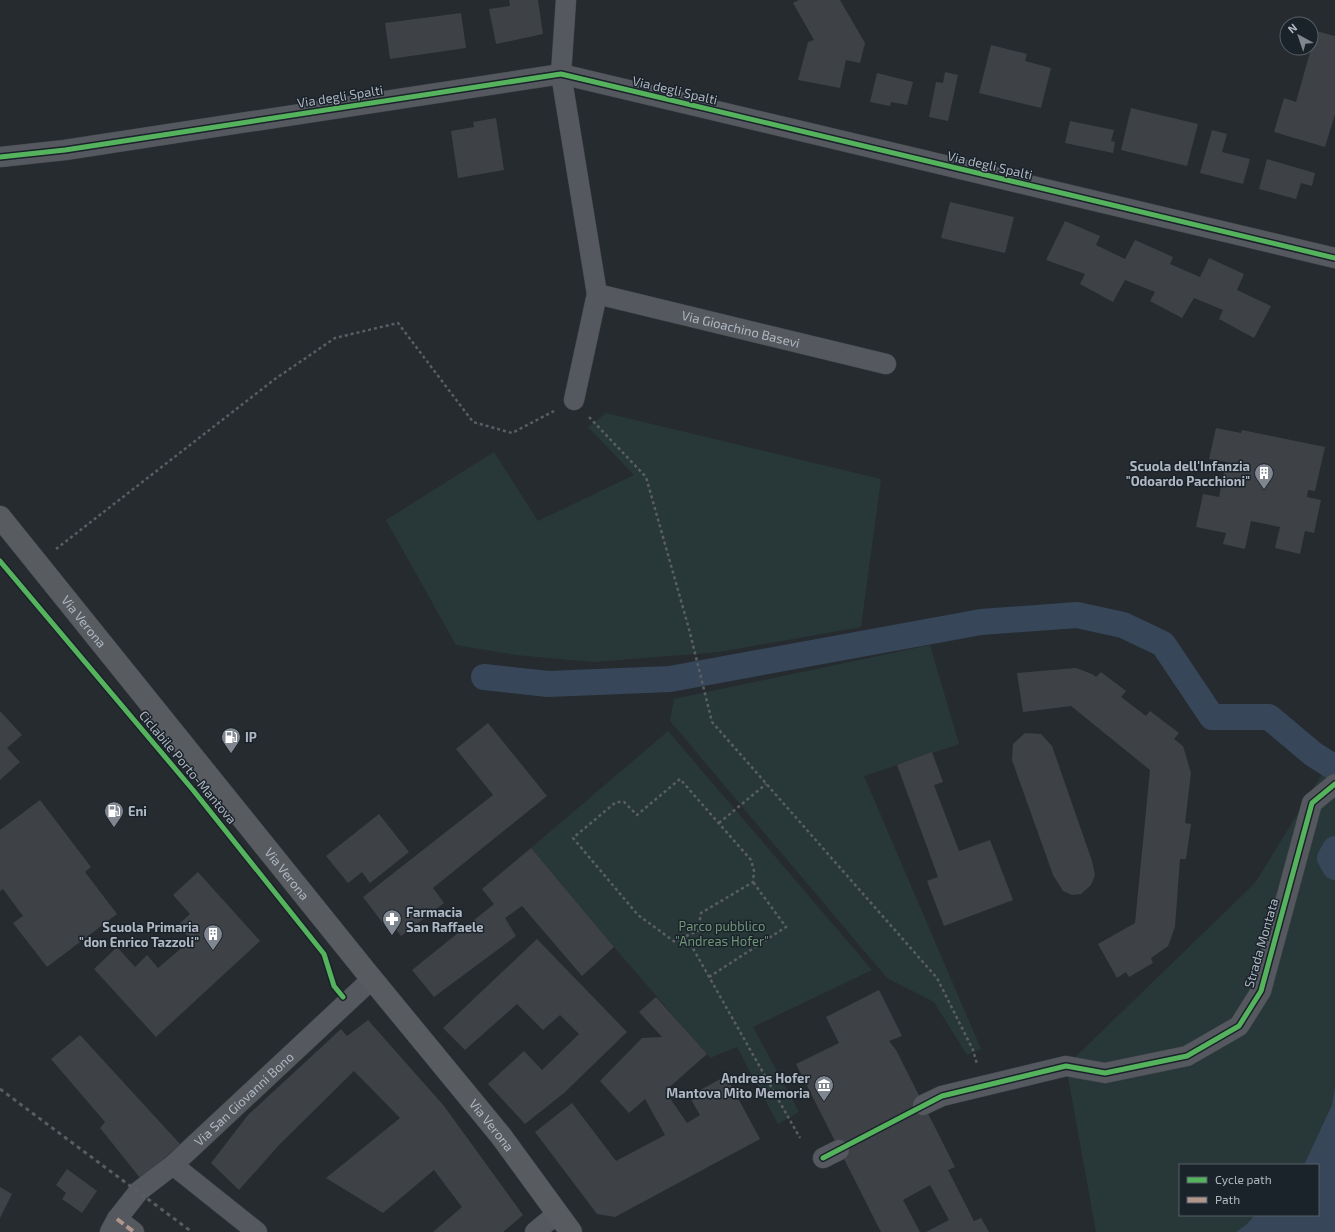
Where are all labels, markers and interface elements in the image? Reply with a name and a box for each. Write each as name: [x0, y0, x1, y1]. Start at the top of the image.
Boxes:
north arrow: [1279, 16, 1319, 56]
text: N: [1285, 20, 1300, 35]
street label: Via degli Spalti: [631, 72, 719, 108]
street label: Via degli Spalti: [296, 81, 384, 111]
street label: Via degli Spalti: [946, 147, 1034, 183]
street label: Via Gioachino Basevi: [680, 307, 802, 351]
place label: Scuola dell'Infanzia "Odoardo Pacchioni": [1126, 458, 1250, 489]
building icon: Scuola dell'Infanzia "Odoardo Pacchioni": [1253, 462, 1275, 490]
street label: Via Verona: [58, 592, 110, 651]
street label: Ciclabile Porto-Mantova: [136, 707, 240, 827]
fuel station icon: IP: [220, 726, 242, 754]
place label: IP: [245, 729, 257, 745]
fuel station icon: Eni: [103, 800, 125, 828]
place label: Eni: [128, 803, 147, 819]
street label: Via Verona: [261, 844, 313, 903]
street label: Strada Montata: [1241, 896, 1281, 990]
place label: Farmacia San Raffaele: [406, 904, 484, 935]
pharmacy icon: Farmacia San Raffaele: [381, 908, 403, 936]
park label: Parco pubblico "Andreas Hofer": [675, 918, 769, 949]
place label: Scuola Primaria "don Enrico Tazzoli": [79, 919, 199, 950]
building icon: Scuola Primaria "don Enrico Tazzoli": [202, 923, 224, 951]
street label: Via San Giovanni Bono: [191, 1048, 297, 1149]
place label: Andreas Hofer Mantova Mito Memoria: [666, 1070, 810, 1101]
museum icon: Andreas Hofer Mantova Mito Memoria: [813, 1074, 835, 1102]
street label: Via Verona: [466, 1096, 517, 1154]
legend: [1179, 1164, 1319, 1216]
text: Cycle path: [1215, 1172, 1272, 1186]
text: Path: [1215, 1192, 1240, 1206]

